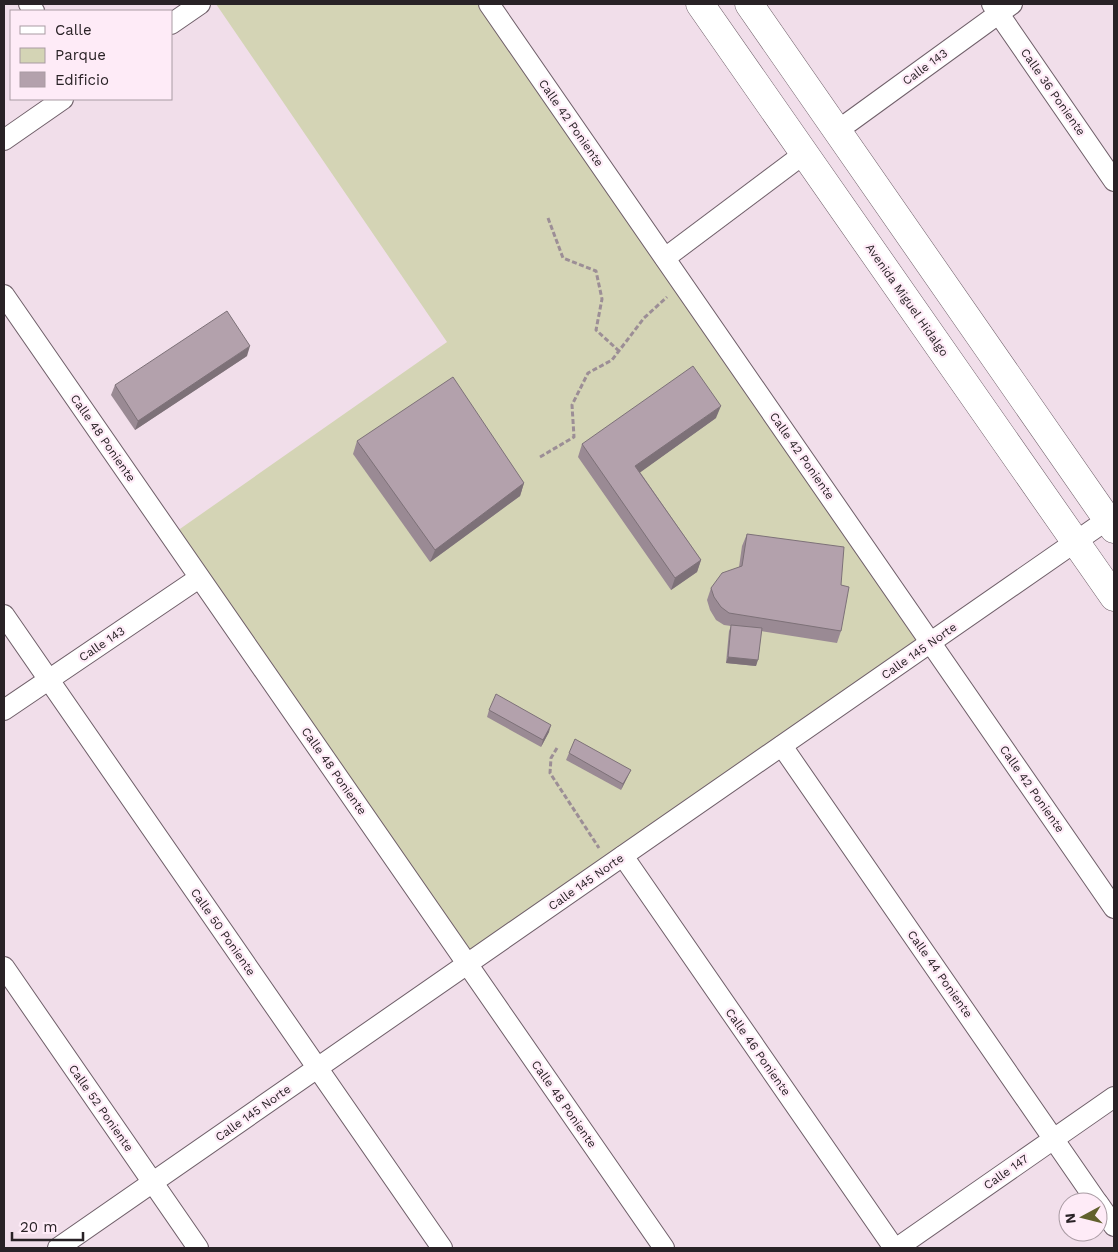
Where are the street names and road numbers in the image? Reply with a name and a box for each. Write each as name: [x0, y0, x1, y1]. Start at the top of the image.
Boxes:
street label: Calle 143: [900, 46, 950, 88]
street label: Calle 36 Poniente: [1018, 46, 1088, 138]
street label: Calle 42 Poniente: [536, 77, 606, 169]
street label: Avenida Miguel Hidalgo: [863, 241, 951, 359]
street label: Calle 48 Poniente: [68, 392, 138, 484]
street label: Calle 42 Poniente: [767, 410, 837, 502]
street label: Calle 145 Norte: [879, 620, 959, 682]
street label: Calle 143: [76, 624, 128, 664]
street label: Calle 48 Poniente: [299, 725, 369, 817]
street label: Calle 42 Poniente: [997, 743, 1067, 835]
street label: Calle 145 Norte: [546, 851, 626, 913]
street label: Calle 50 Poniente: [188, 886, 258, 978]
street label: Calle 44 Poniente: [905, 928, 975, 1020]
street label: Calle 46 Poniente: [723, 1006, 793, 1098]
street label: Calle 48 Poniente: [529, 1058, 599, 1150]
street label: Calle 52 Poniente: [66, 1062, 136, 1154]
street label: Calle 145 Norte: [213, 1082, 293, 1144]
street label: Calle 147: [981, 1151, 1031, 1192]

